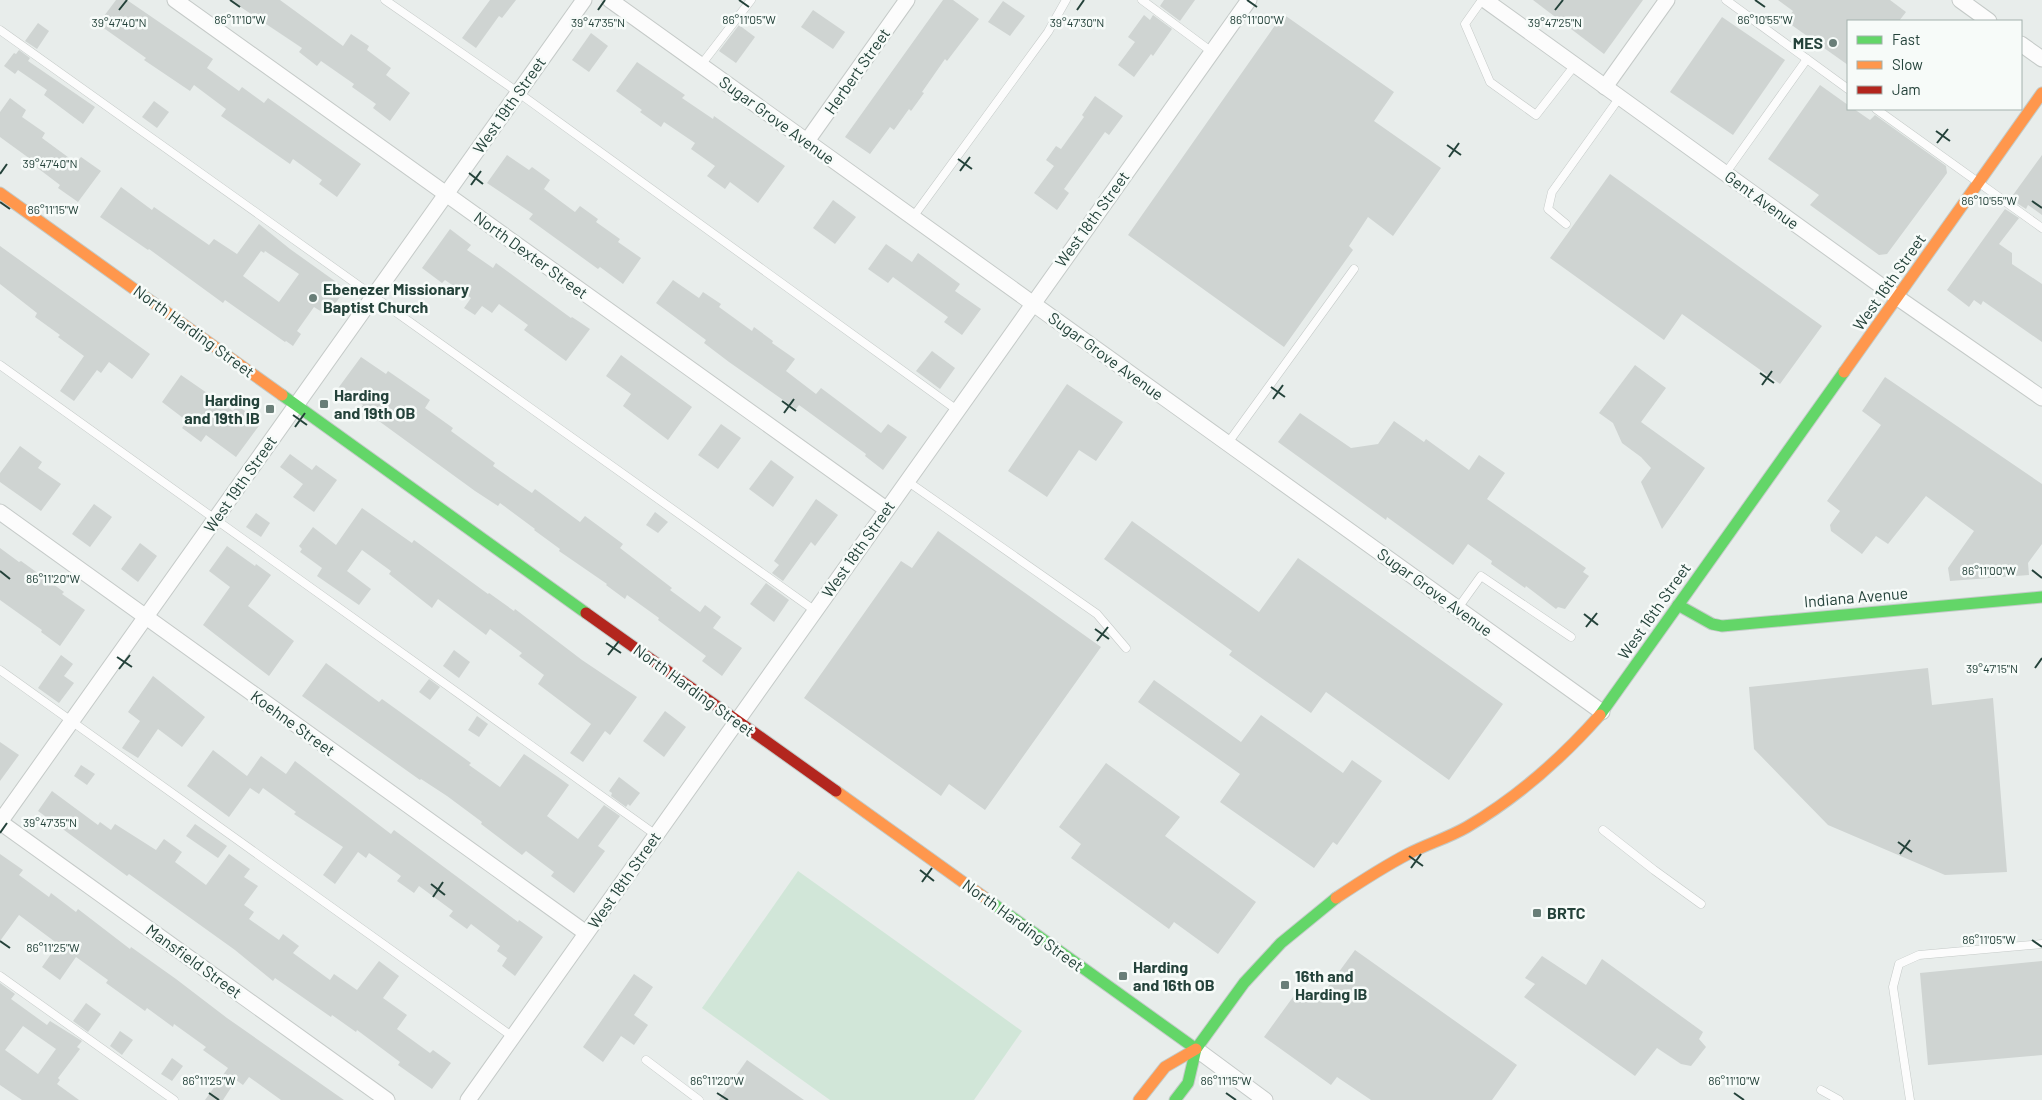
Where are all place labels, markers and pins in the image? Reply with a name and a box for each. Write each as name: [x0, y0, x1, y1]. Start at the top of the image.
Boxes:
place label: MES: [1793, 33, 1823, 52]
marker: MES: [1827, 37, 1839, 49]
place label: Ebenezer Missionary Baptist Church: [323, 279, 469, 316]
marker: Ebenezer Missionary Baptist Church: [307, 292, 319, 304]
place label: Harding and 19th OB: [334, 385, 416, 422]
place label: Harding and 19th IB: [184, 390, 260, 427]
marker: Harding and 19th OB: [318, 398, 330, 410]
marker: Harding and 19th IB: [264, 403, 276, 415]
place label: BRTC: [1547, 903, 1586, 922]
marker: BRTC: [1531, 907, 1543, 919]
place label: Harding and 16th OB: [1133, 957, 1215, 994]
place label: 16th and Harding IB: [1295, 966, 1368, 1003]
marker: Harding and 16th OB: [1117, 970, 1129, 982]
marker: 16th and Harding IB: [1279, 979, 1291, 991]

